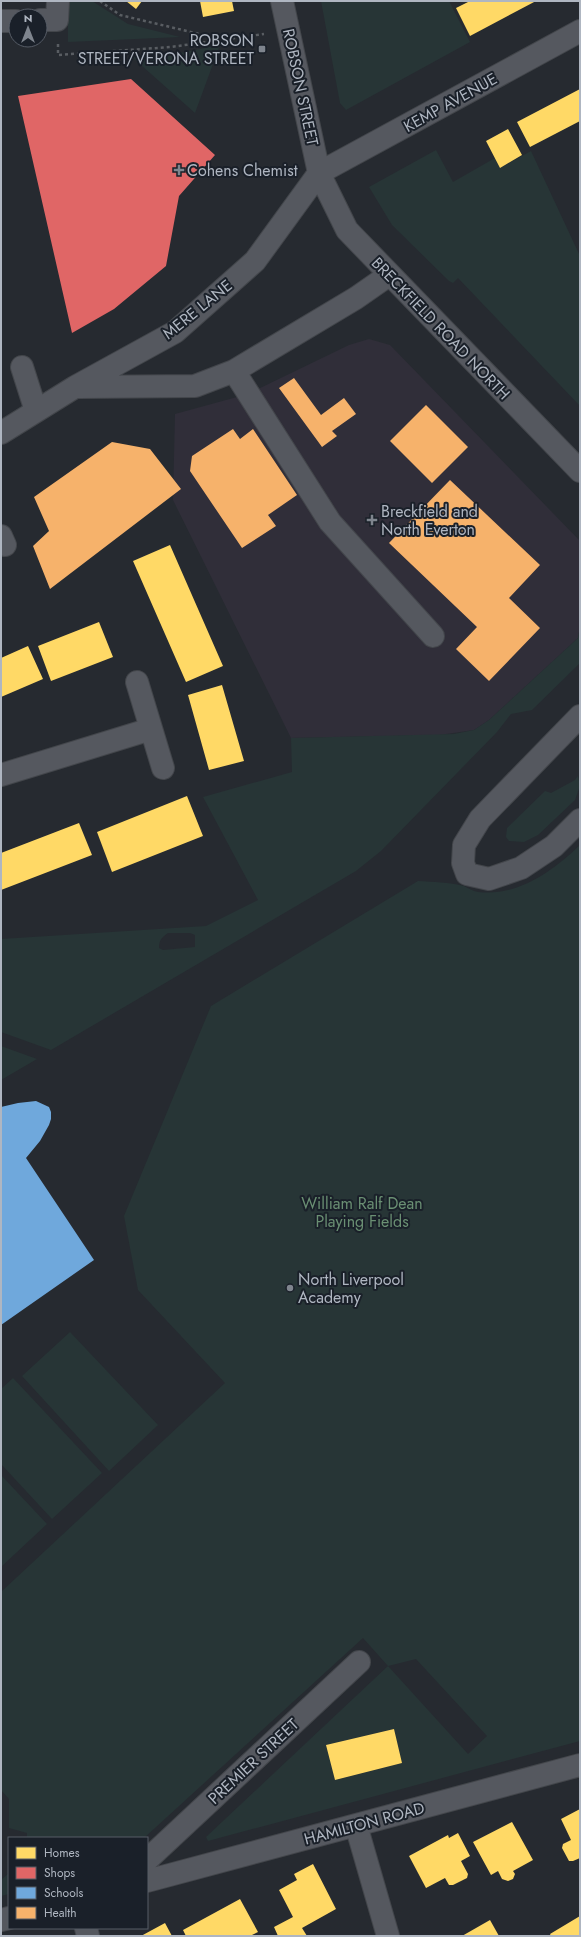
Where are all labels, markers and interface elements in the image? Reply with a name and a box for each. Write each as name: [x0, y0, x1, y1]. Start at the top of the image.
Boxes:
north arrow: [8, 8, 48, 48]
text: N: [24, 10, 32, 26]
street label: ROBSON STREET: [277, 26, 324, 148]
place label: ROBSON STREET/VERONA STREET: [78, 29, 255, 70]
marker: ROBSON STREET/VERONA STREET: [257, 44, 267, 54]
street label: KEMP AVENUE: [399, 67, 501, 138]
place label: Cohens Chemist: [187, 159, 298, 182]
marker: Cohens Chemist: [174, 165, 184, 175]
street label: BRECKFIELD ROAD NORTH: [366, 252, 515, 405]
street label: MERE LANE: [158, 274, 237, 345]
place label: Breckfield and North Everton: [381, 500, 478, 541]
marker: Breckfield and North Everton: [366, 514, 378, 526]
park label: William Ralf Dean Playing Fields: [301, 1192, 423, 1233]
place label: North Liverpool Academy: [298, 1268, 404, 1309]
marker: North Liverpool Academy: [285, 1283, 295, 1293]
street label: PREMIER STREET: [203, 1713, 304, 1809]
street label: HAMILTON ROAD: [301, 1796, 427, 1851]
legend: [8, 1837, 148, 1929]
text: Homes: [44, 1844, 80, 1862]
text: Shops: [44, 1864, 75, 1882]
text: Schools: [44, 1884, 83, 1902]
text: Health: [44, 1904, 76, 1922]

